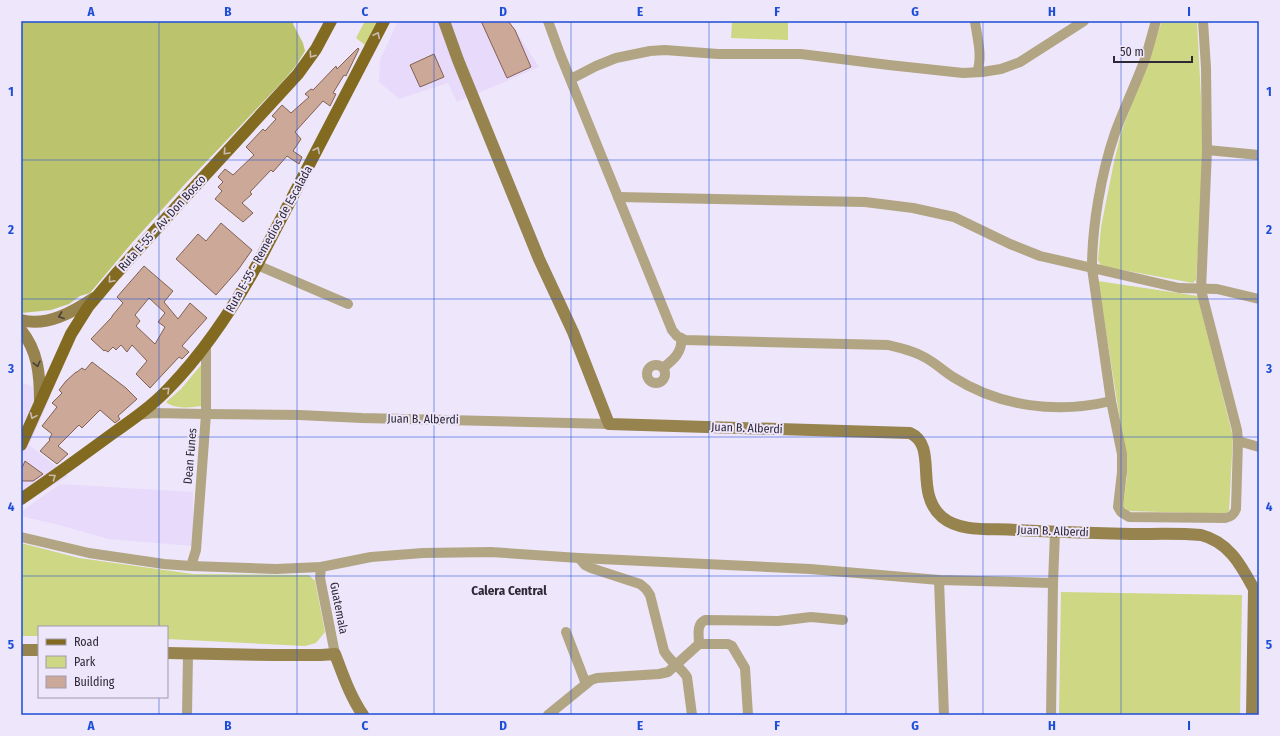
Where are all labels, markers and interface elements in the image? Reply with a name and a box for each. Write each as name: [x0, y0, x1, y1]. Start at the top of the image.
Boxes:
text: A: [86, 4, 95, 19]
text: B: [224, 4, 232, 19]
text: C: [362, 4, 369, 19]
text: D: [499, 4, 507, 19]
text: E: [637, 4, 643, 19]
text: F: [774, 4, 780, 19]
text: G: [911, 4, 919, 19]
text: H: [1048, 4, 1056, 19]
text: I: [1187, 4, 1191, 19]
one-way arrow: [372, 32, 380, 39]
scale bar: [1114, 38, 1192, 64]
text: 50 m: [1120, 45, 1144, 59]
one-way arrow: [309, 51, 317, 58]
text: 1: [8, 84, 14, 99]
text: 1: [1266, 84, 1272, 99]
one-way arrow: [223, 147, 231, 155]
one-way arrow: [313, 147, 320, 154]
street label: Ruta E-55 - Remedios de Escalada: [223, 163, 315, 315]
street label: Ruta E-55 - Av. Don Bosco: [115, 172, 209, 274]
text: 2: [7, 222, 14, 237]
text: 2: [1265, 222, 1272, 237]
one-way arrow: [108, 275, 115, 282]
one-way arrow: [58, 311, 65, 319]
one-way arrow: [32, 360, 41, 367]
text: 3: [7, 361, 14, 376]
text: 3: [1265, 361, 1272, 376]
one-way arrow: [162, 387, 170, 395]
street label: Juan B. Alberdi: [387, 411, 459, 427]
one-way arrow: [30, 413, 38, 420]
street label: Juan B. Alberdi: [711, 420, 783, 436]
street label: Dean Funes: [181, 427, 199, 485]
one-way arrow: [49, 475, 56, 482]
text: 4: [8, 499, 15, 514]
text: 4: [1266, 499, 1273, 514]
street label: Juan B. Alberdi: [1017, 523, 1089, 539]
street label: Guatemala: [327, 581, 351, 635]
district label: Calera Central: [471, 583, 547, 598]
legend: [38, 626, 168, 698]
text: Road: [74, 635, 99, 649]
text: 5: [8, 637, 14, 652]
text: 5: [1266, 637, 1272, 652]
text: Park: [74, 655, 96, 669]
text: Building: [74, 675, 115, 689]
text: A: [86, 718, 95, 733]
text: B: [224, 718, 232, 733]
text: C: [362, 718, 369, 733]
text: D: [499, 718, 507, 733]
text: E: [637, 718, 643, 733]
text: F: [774, 718, 780, 733]
text: G: [911, 718, 919, 733]
text: H: [1048, 718, 1056, 733]
text: I: [1187, 718, 1191, 733]

